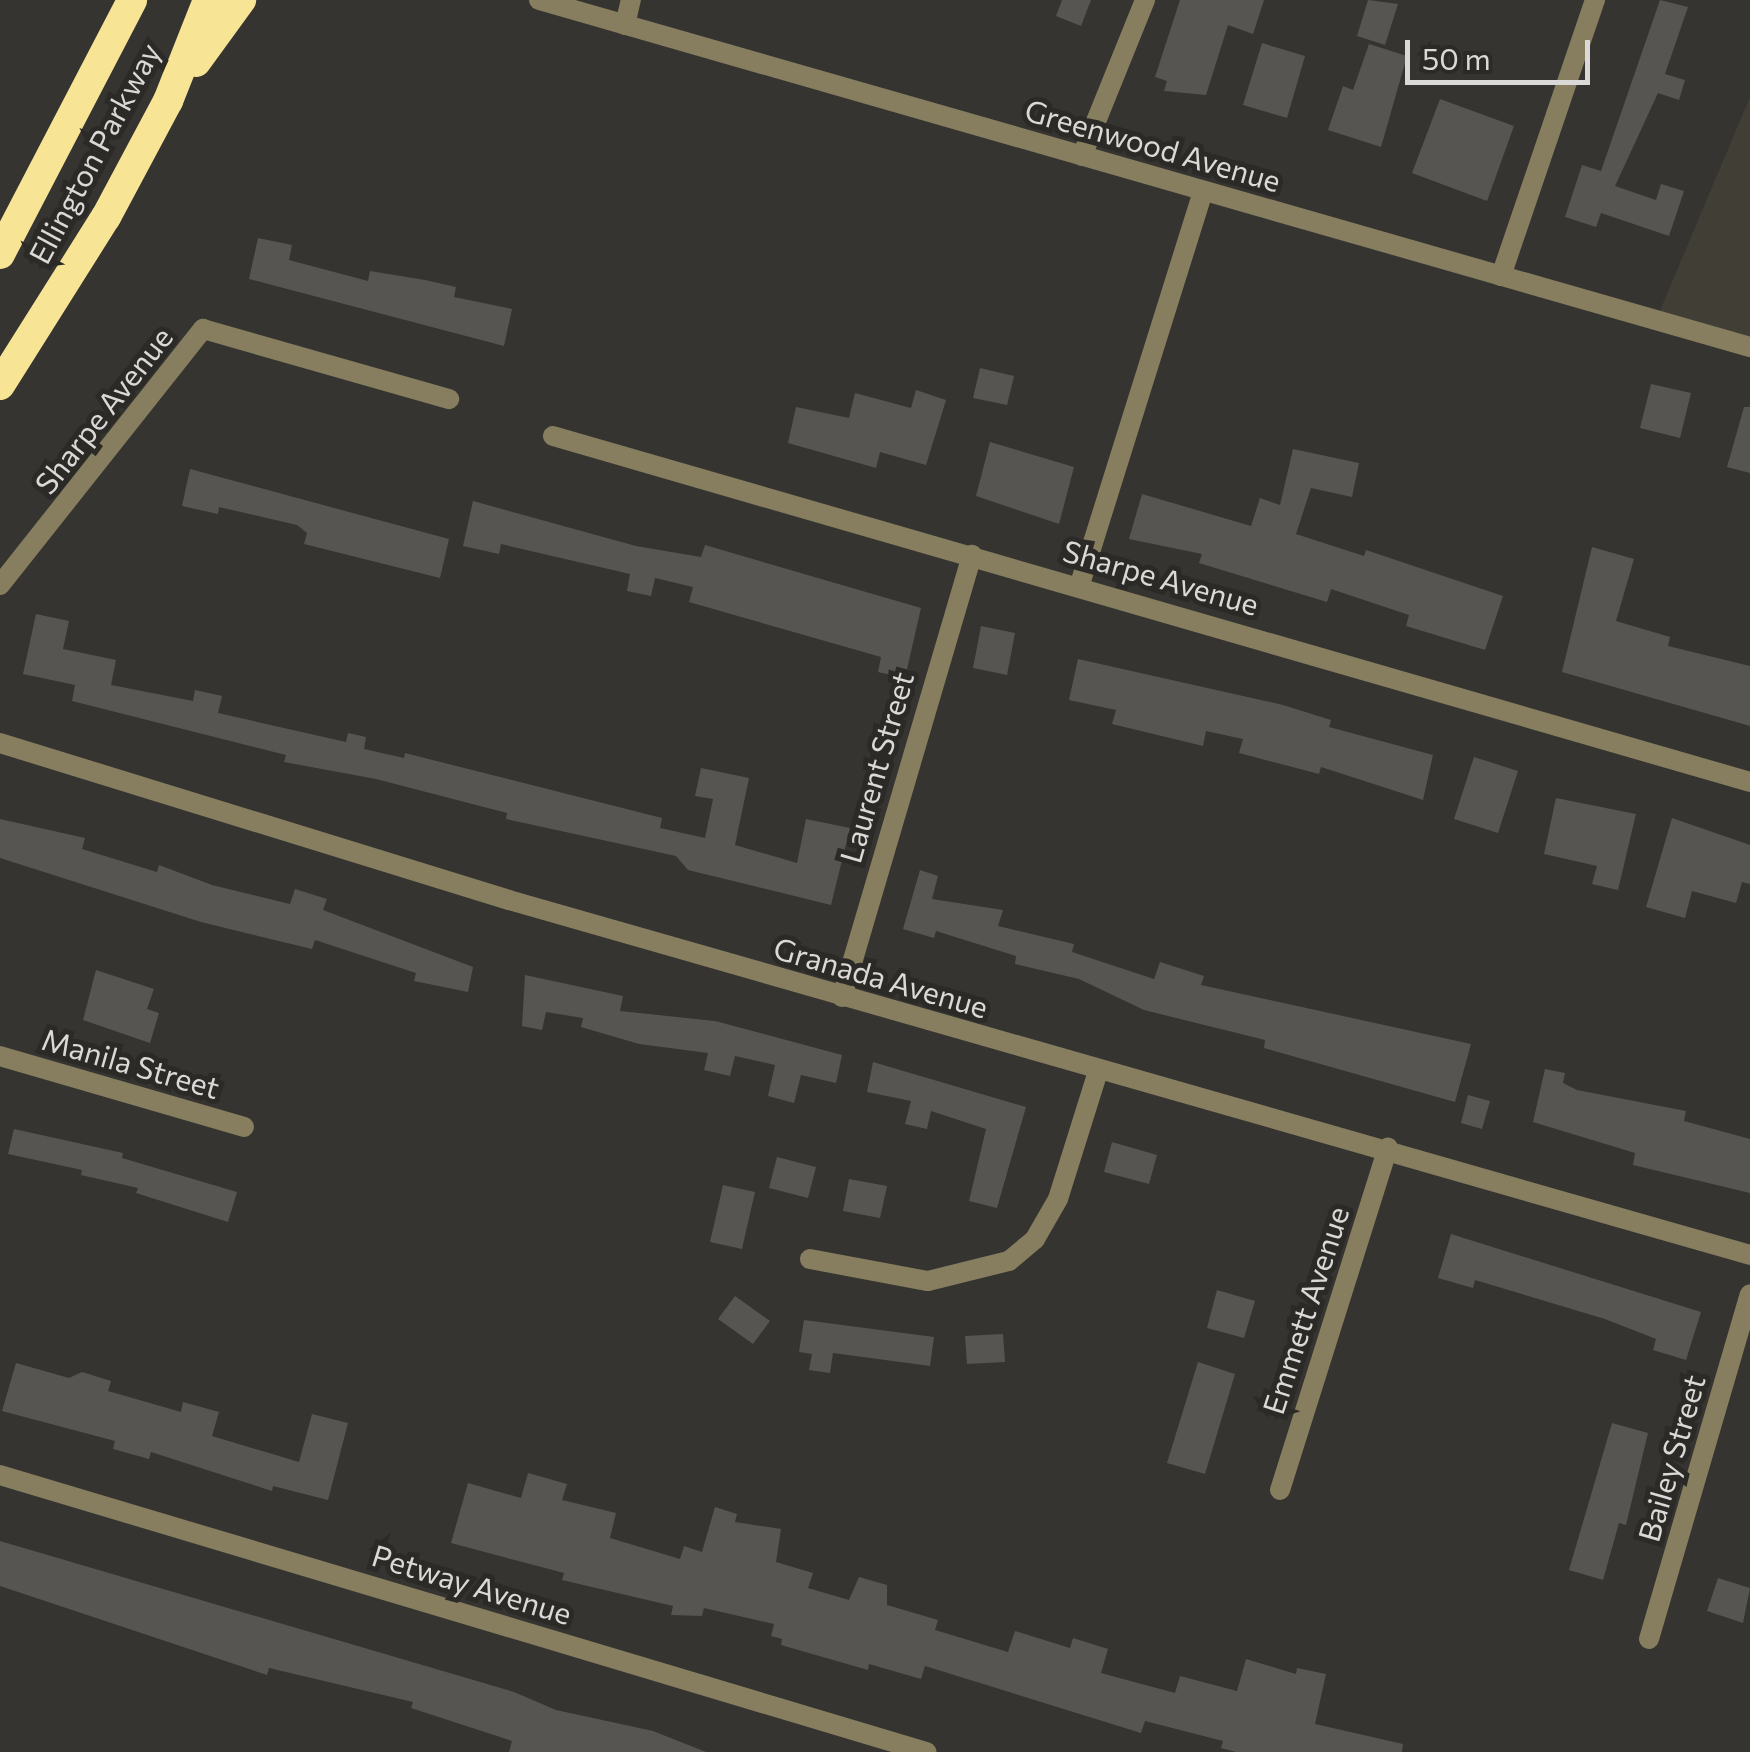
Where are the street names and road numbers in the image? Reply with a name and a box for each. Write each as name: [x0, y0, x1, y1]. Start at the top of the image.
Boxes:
street label: Ellington Parkway: [21, 37, 167, 269]
street label: Greenwood Avenue: [1021, 91, 1285, 199]
street label: Sharpe Avenue: [27, 319, 179, 501]
street label: Sharpe Avenue: [1059, 532, 1263, 622]
street label: Laurent Street: [832, 667, 920, 867]
street label: Granada Avenue: [770, 929, 992, 1025]
street label: Manila Street: [38, 1020, 224, 1106]
street label: Emmett Avenue: [1254, 1202, 1356, 1418]
street label: Bailey Street: [1630, 1370, 1712, 1546]
street label: Petway Avenue: [368, 1537, 576, 1631]

